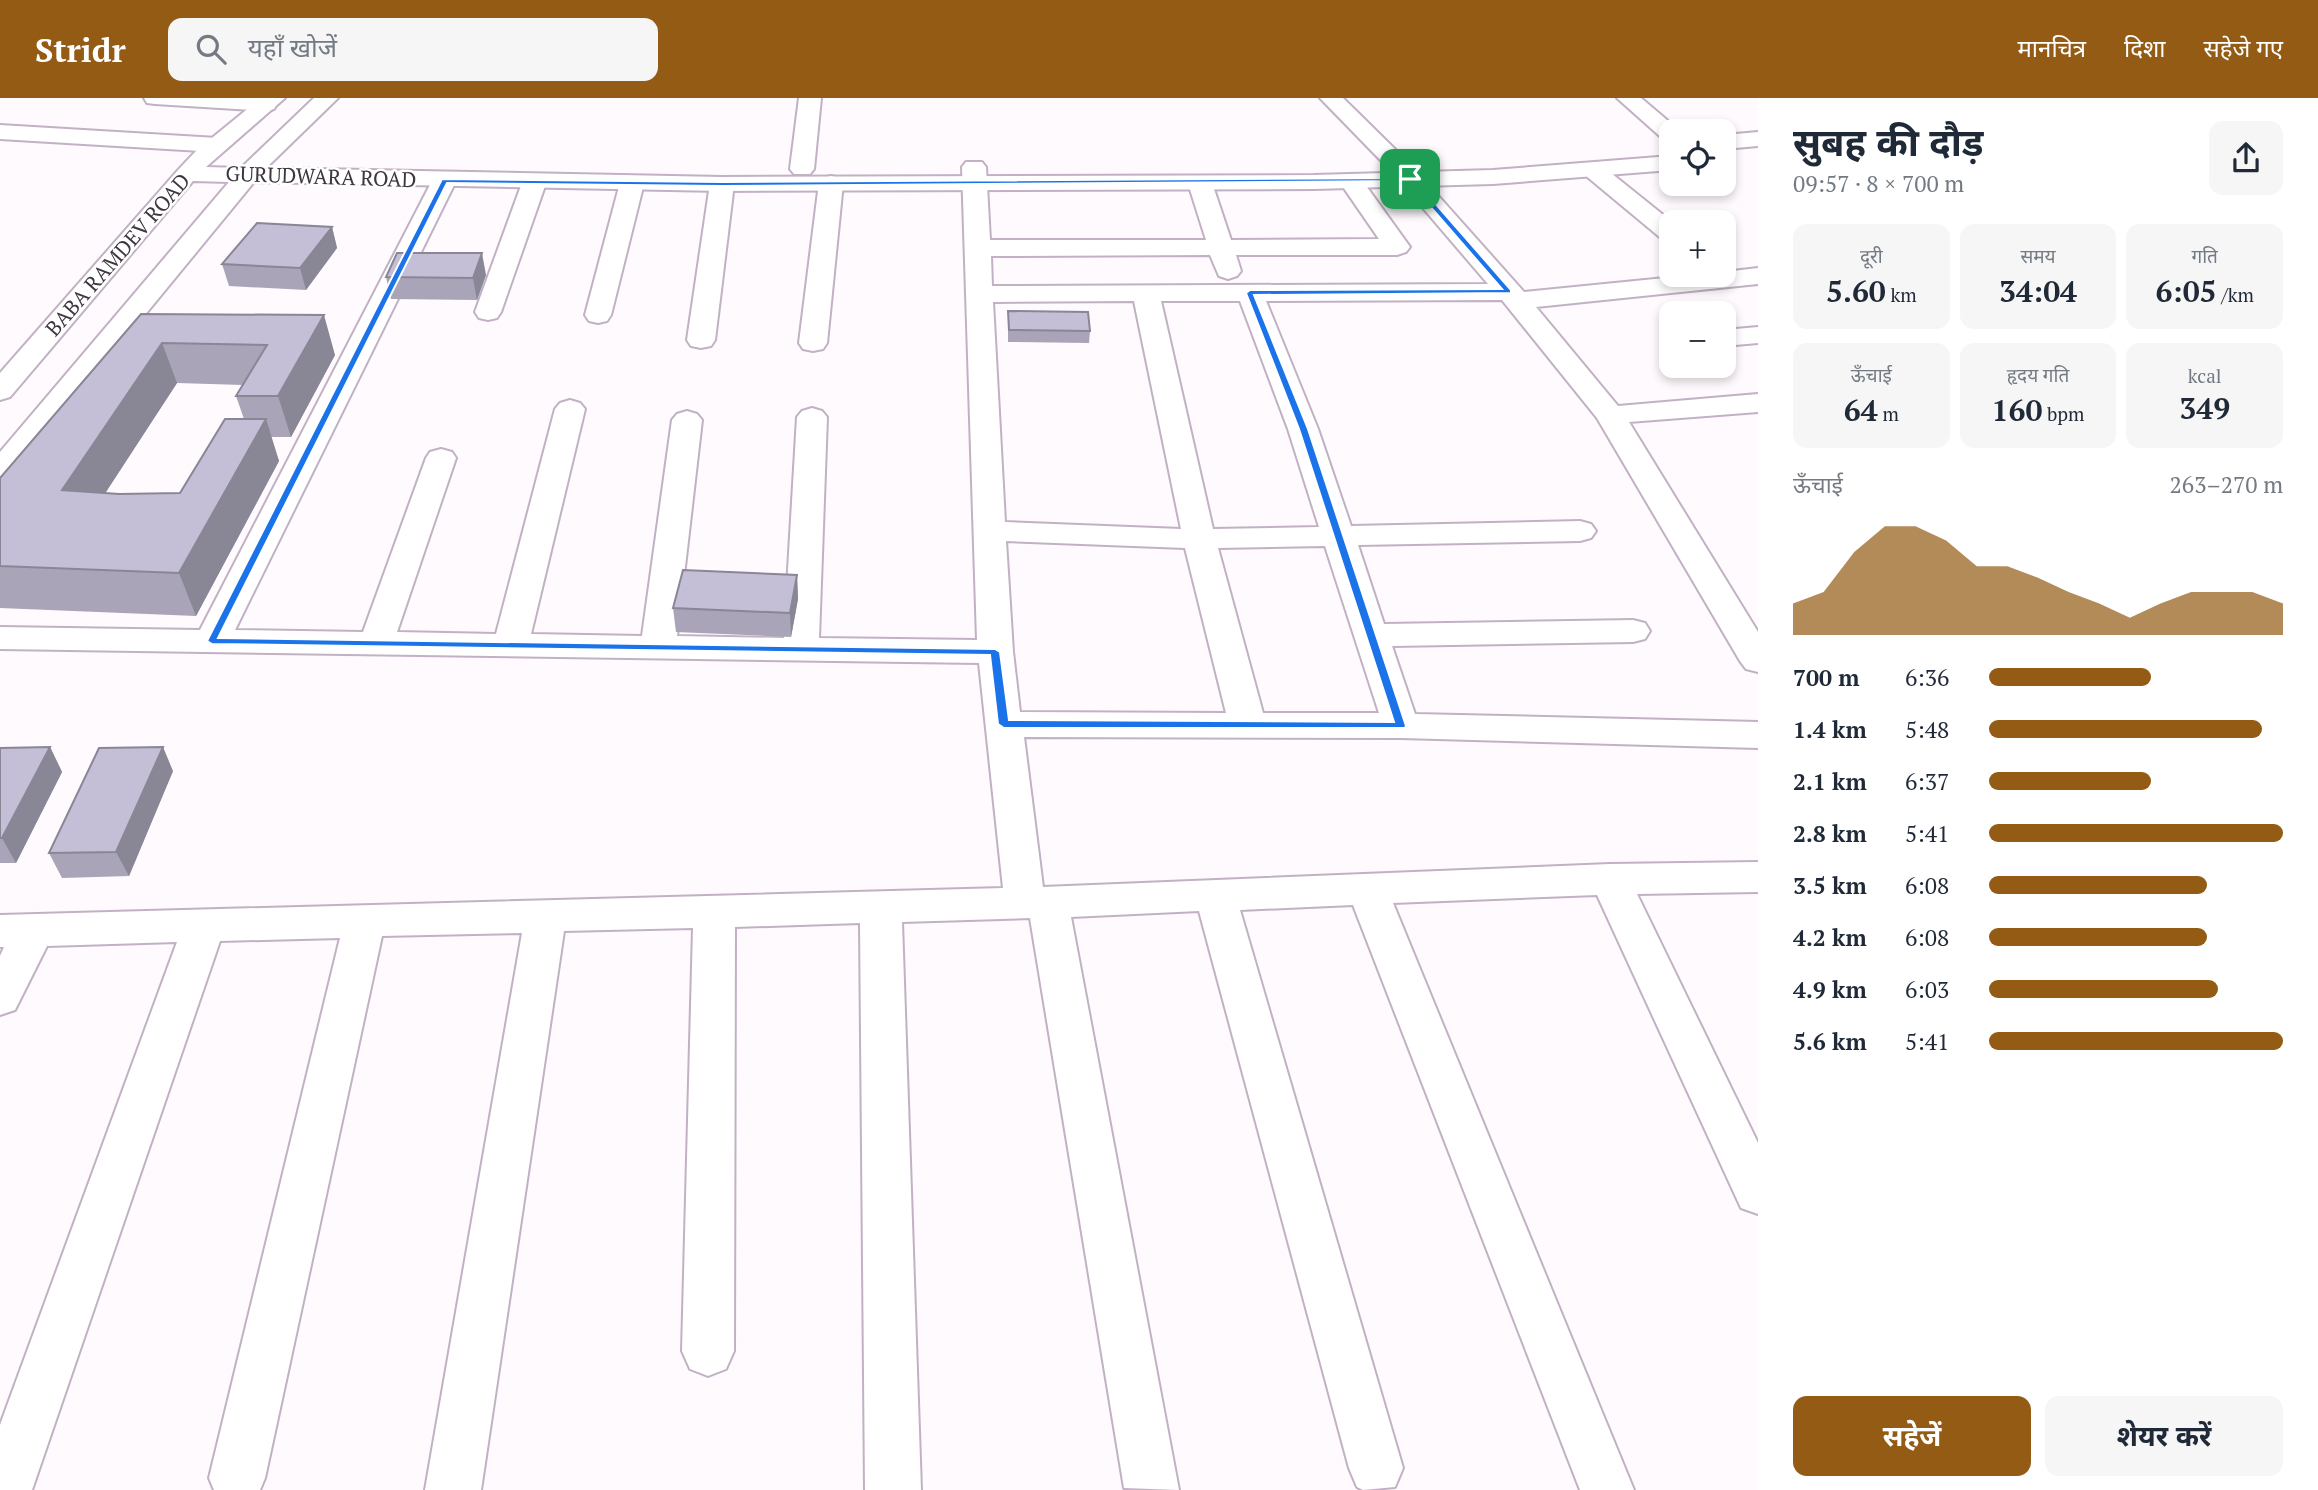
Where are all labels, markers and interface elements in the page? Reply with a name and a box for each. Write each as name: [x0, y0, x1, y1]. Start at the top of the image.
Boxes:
search box: [168, 18, 658, 81]
text: Stridr: [35, 28, 126, 71]
icon: search: [192, 30, 230, 68]
text: यहाँ खोजें: [248, 30, 337, 64]
text: मानचित्र: [2018, 32, 2086, 64]
text: दिशा: [2124, 32, 2166, 64]
text: सहेजे गए: [2204, 32, 2283, 64]
text: सुबह की दौड़: [1793, 117, 1984, 167]
map controls: [1659, 119, 1736, 378]
button: locate: [1659, 119, 1736, 196]
button: share: [2209, 121, 2283, 195]
pin: [1380, 149, 1440, 209]
street label: GURUDWARA ROAD: [225, 159, 417, 193]
icon: arrive: [1391, 160, 1429, 198]
street label: BABA RAMDEV ROAD: [39, 167, 196, 342]
text: 09:57 · 8 × 700 m: [1793, 168, 1964, 199]
button: +: [1659, 210, 1736, 287]
text: दूरी: [1860, 243, 1883, 268]
text: समय: [2020, 243, 2056, 268]
text: गति: [2191, 243, 2218, 268]
text: 5.60: [1826, 271, 1886, 311]
text: 34:04: [1999, 271, 2077, 311]
text: 6:05: [2155, 271, 2217, 311]
text: km: [1886, 282, 1917, 307]
text: /km: [2217, 282, 2254, 307]
button: −: [1659, 301, 1736, 378]
text: ऊँचाई: [1851, 362, 1892, 387]
text: हृदय गति: [2007, 362, 2069, 387]
text: kcal: [2188, 363, 2222, 388]
text: 349: [2179, 388, 2230, 428]
text: 64: [1844, 390, 1878, 430]
text: 160: [1992, 390, 2042, 430]
text: m: [1878, 401, 1899, 426]
text: bpm: [2042, 401, 2084, 426]
text: ऊँचाई: [1793, 469, 1843, 500]
text: 263–270 m: [2170, 469, 2283, 500]
text: 700 m: [1793, 662, 1859, 693]
text: 6:36: [1905, 662, 1949, 693]
text: 1.4 km: [1793, 714, 1867, 745]
text: 5:48: [1905, 714, 1949, 745]
text: 2.1 km: [1793, 766, 1867, 797]
text: 6:37: [1905, 766, 1949, 797]
text: 2.8 km: [1793, 818, 1867, 849]
text: 5:41: [1905, 818, 1949, 849]
text: 3.5 km: [1793, 870, 1867, 901]
text: 6:08: [1905, 870, 1949, 901]
text: 4.2 km: [1793, 922, 1867, 953]
text: 6:08: [1905, 922, 1949, 953]
text: 4.9 km: [1793, 974, 1867, 1005]
text: 6:03: [1905, 974, 1949, 1005]
text: 5.6 km: [1793, 1026, 1867, 1057]
text: 5:41: [1905, 1026, 1949, 1057]
button: सहेजें: [1793, 1396, 2031, 1476]
button: शेयर करें: [2045, 1396, 2283, 1476]

